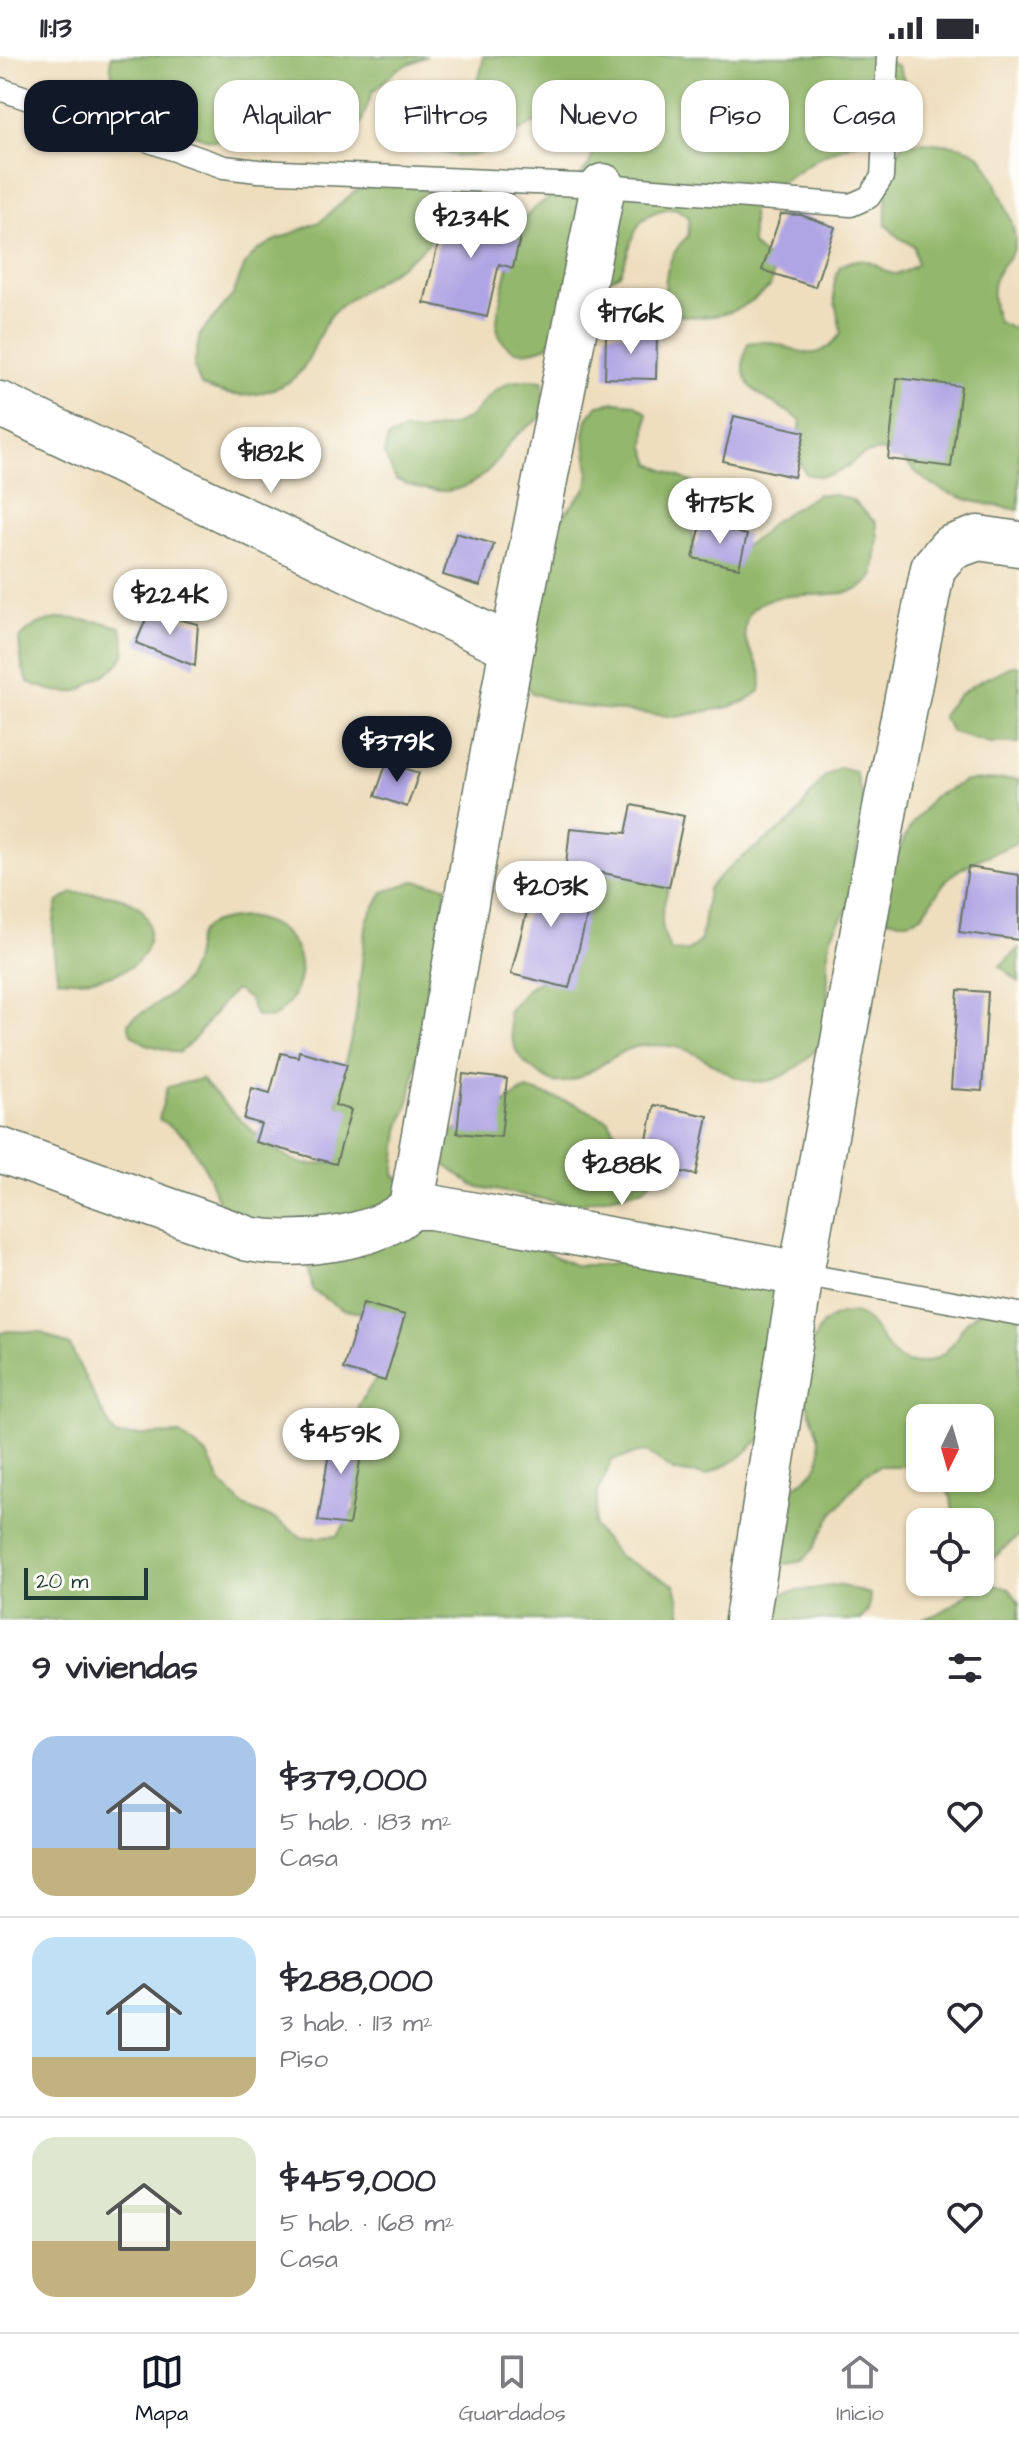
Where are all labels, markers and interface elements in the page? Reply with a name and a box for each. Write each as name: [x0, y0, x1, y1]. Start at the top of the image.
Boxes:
text: 11:13: [40, 7, 72, 49]
chip: Comprar: [24, 80, 198, 152]
chip: Alquilar: [214, 80, 359, 152]
chip: Filtros: [375, 80, 516, 152]
chip: Nuevo: [532, 80, 665, 152]
chip: Piso: [681, 80, 789, 152]
chip: Casa: [805, 80, 923, 152]
pin: $234K: [415, 192, 527, 260]
text: $234K: [433, 200, 509, 236]
pin: $176K: [575, 288, 687, 356]
text: $176K: [598, 296, 664, 332]
pin: $182K: [215, 427, 327, 495]
text: $182K: [238, 435, 304, 471]
pin: $175K: [664, 478, 776, 546]
text: $175K: [686, 486, 754, 522]
pin: $224K: [114, 569, 226, 637]
text: $224K: [131, 577, 209, 613]
pin: $379K: [341, 716, 453, 784]
text: $379K: [360, 724, 434, 760]
pin: $203K: [495, 861, 607, 929]
text: $203K: [514, 869, 588, 905]
pin: $288K: [566, 1139, 678, 1207]
text: $288K: [583, 1147, 661, 1183]
north arrow: [906, 1404, 994, 1492]
map controls: [906, 1404, 994, 1596]
pin: $459K: [285, 1408, 397, 1476]
text: $459K: [300, 1416, 382, 1452]
button: locate: [906, 1508, 994, 1596]
scale bar: [24, 1564, 148, 1600]
text: 20 m: [36, 1566, 88, 1597]
text: 9 viviendas: [32, 1644, 198, 1692]
icon: filters: [943, 1646, 987, 1690]
text: $379,000: [280, 1756, 427, 1804]
icon: home: [96, 1768, 192, 1864]
icon: heart: [943, 1794, 987, 1838]
text: 5 hab. · 183 m²: [280, 1804, 451, 1840]
text: Casa: [280, 1840, 338, 1876]
text: $288,000: [280, 1957, 433, 2005]
icon: home: [96, 1969, 192, 2065]
icon: heart: [943, 1995, 987, 2039]
text: 3 hab. · 113 m²: [280, 2005, 433, 2041]
text: Piso: [280, 2041, 328, 2077]
text: $459,000: [280, 2157, 436, 2205]
icon: home: [96, 2169, 192, 2265]
icon: heart: [943, 2195, 987, 2239]
text: 5 hab. · 168 m²: [280, 2205, 455, 2241]
text: Casa: [280, 2241, 338, 2277]
tab: Mapa: [135, 2350, 188, 2429]
tab: Guardados: [459, 2350, 566, 2429]
tab: Inicio: [836, 2350, 884, 2429]

